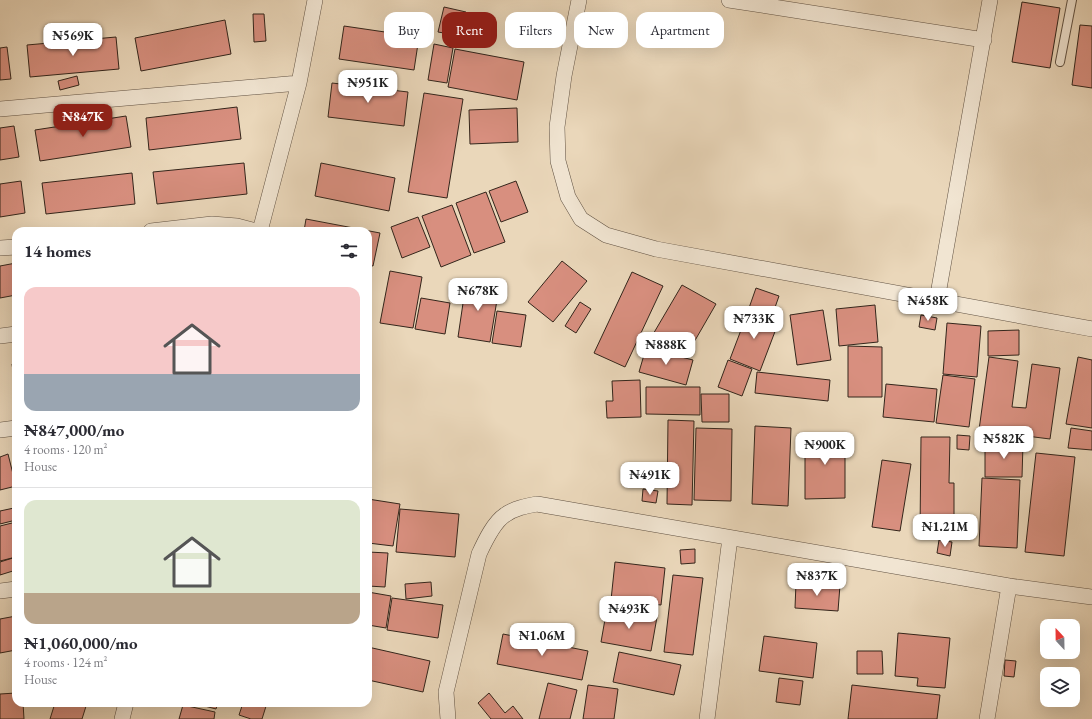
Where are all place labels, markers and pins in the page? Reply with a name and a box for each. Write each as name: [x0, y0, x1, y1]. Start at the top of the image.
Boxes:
pin: ₦569K: [45, 23, 101, 57]
pin: ₦951K: [340, 70, 396, 104]
pin: ₦847K: [55, 104, 111, 138]
pin: ₦678K: [450, 278, 506, 312]
pin: ₦458K: [900, 288, 956, 322]
pin: ₦733K: [726, 306, 782, 340]
pin: ₦888K: [638, 332, 694, 366]
pin: ₦582K: [976, 426, 1032, 460]
pin: ₦900K: [797, 432, 853, 466]
pin: ₦491K: [622, 462, 678, 496]
pin: ₦1.21M: [912, 514, 978, 548]
pin: ₦837K: [789, 563, 845, 597]
pin: ₦493K: [601, 596, 657, 630]
pin: ₦1.06M: [509, 623, 575, 657]

